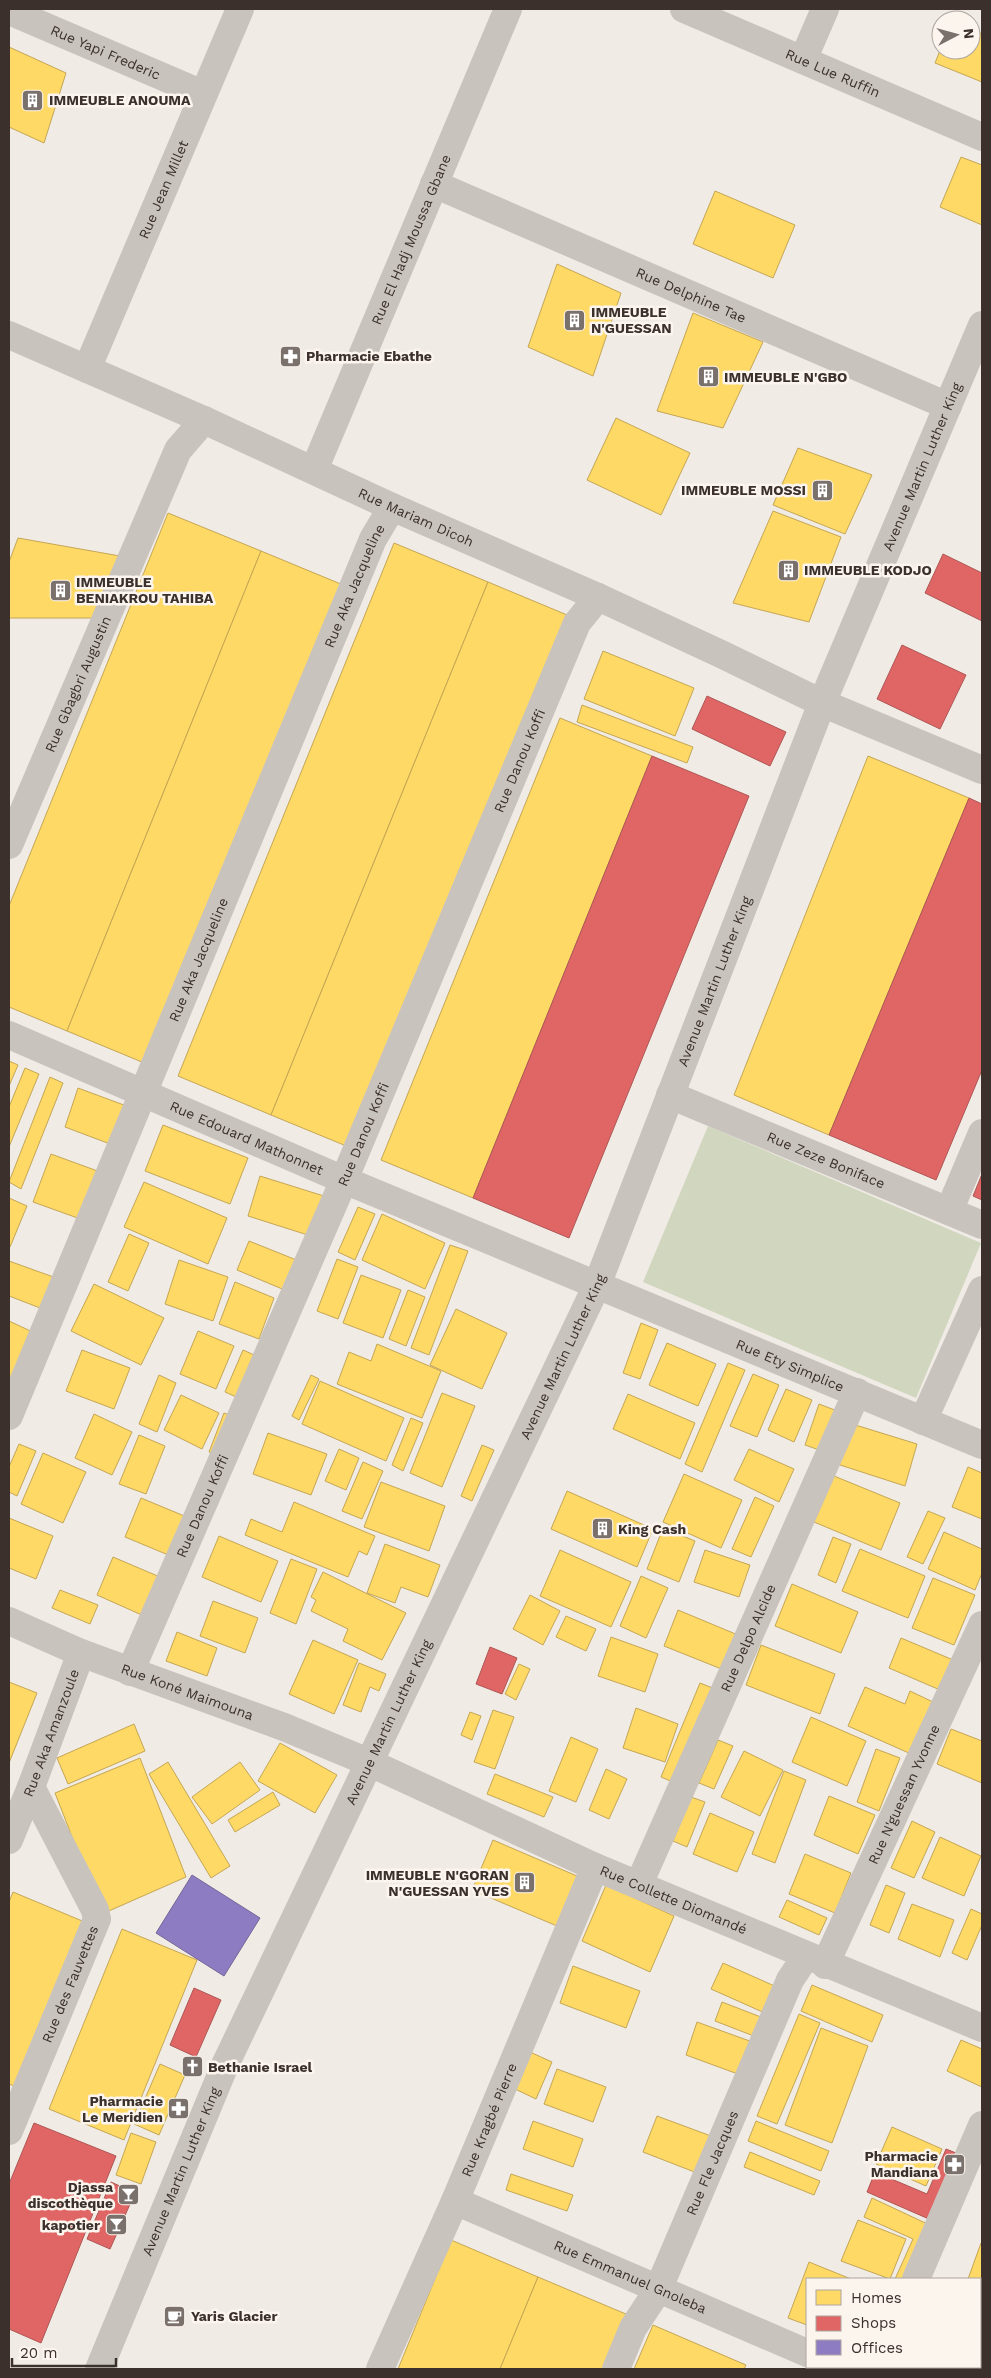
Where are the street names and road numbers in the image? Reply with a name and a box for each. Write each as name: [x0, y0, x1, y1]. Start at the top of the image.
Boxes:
street label: Rue Yapi Frederic: [48, 22, 163, 83]
street label: Rue Lue Ruffin: [783, 46, 883, 100]
street label: Rue Jean Millet: [135, 138, 191, 241]
street label: Rue El Hadj Moussa Gbane: [368, 152, 454, 327]
street label: Rue Delphine Tae: [633, 264, 749, 326]
street label: Avenue Martin Luther King: [879, 379, 965, 553]
street label: Rue Mariam Dicoh: [356, 485, 476, 550]
street label: Rue Aka Jacqueline: [321, 521, 388, 650]
street label: Rue Gbagbri Augustin: [42, 613, 114, 755]
street label: Rue Danou Koffi: [491, 707, 548, 815]
street label: Avenue Martin Luther King: [674, 893, 755, 1069]
street label: Rue Aka Jacqueline: [165, 895, 231, 1024]
street label: Rue Danou Koffi: [334, 1080, 392, 1189]
street label: Rue Edouard Mathonnet: [167, 1098, 326, 1178]
street label: Rue Zeze Boniface: [765, 1128, 887, 1192]
street label: Avenue Martin Luther King: [517, 1271, 609, 1442]
street label: Rue Ety Simplice: [734, 1336, 846, 1395]
street label: Rue Danou Koffi: [173, 1452, 232, 1560]
street label: Rue Delpo Alcide: [717, 1582, 779, 1695]
street label: Avenue Martin Luther King: [342, 1636, 435, 1807]
street label: Rue Koné Maimouna: [119, 1660, 256, 1723]
street label: Rue Aka Amanzoule: [20, 1667, 82, 1799]
street label: Rue N'guessan Yvonne: [865, 1722, 943, 1867]
street label: Rue Collette Diomandé: [598, 1862, 749, 1937]
street label: Rue des Fauvettes: [38, 1923, 101, 2045]
street label: Rue Kragbé Pierre: [458, 2060, 520, 2179]
street label: Avenue Martin Luther King: [139, 2084, 223, 2258]
street label: Rue Fle Jacques: [683, 2108, 741, 2218]
street label: Rue Emmanuel Gnoleba: [552, 2237, 709, 2317]

